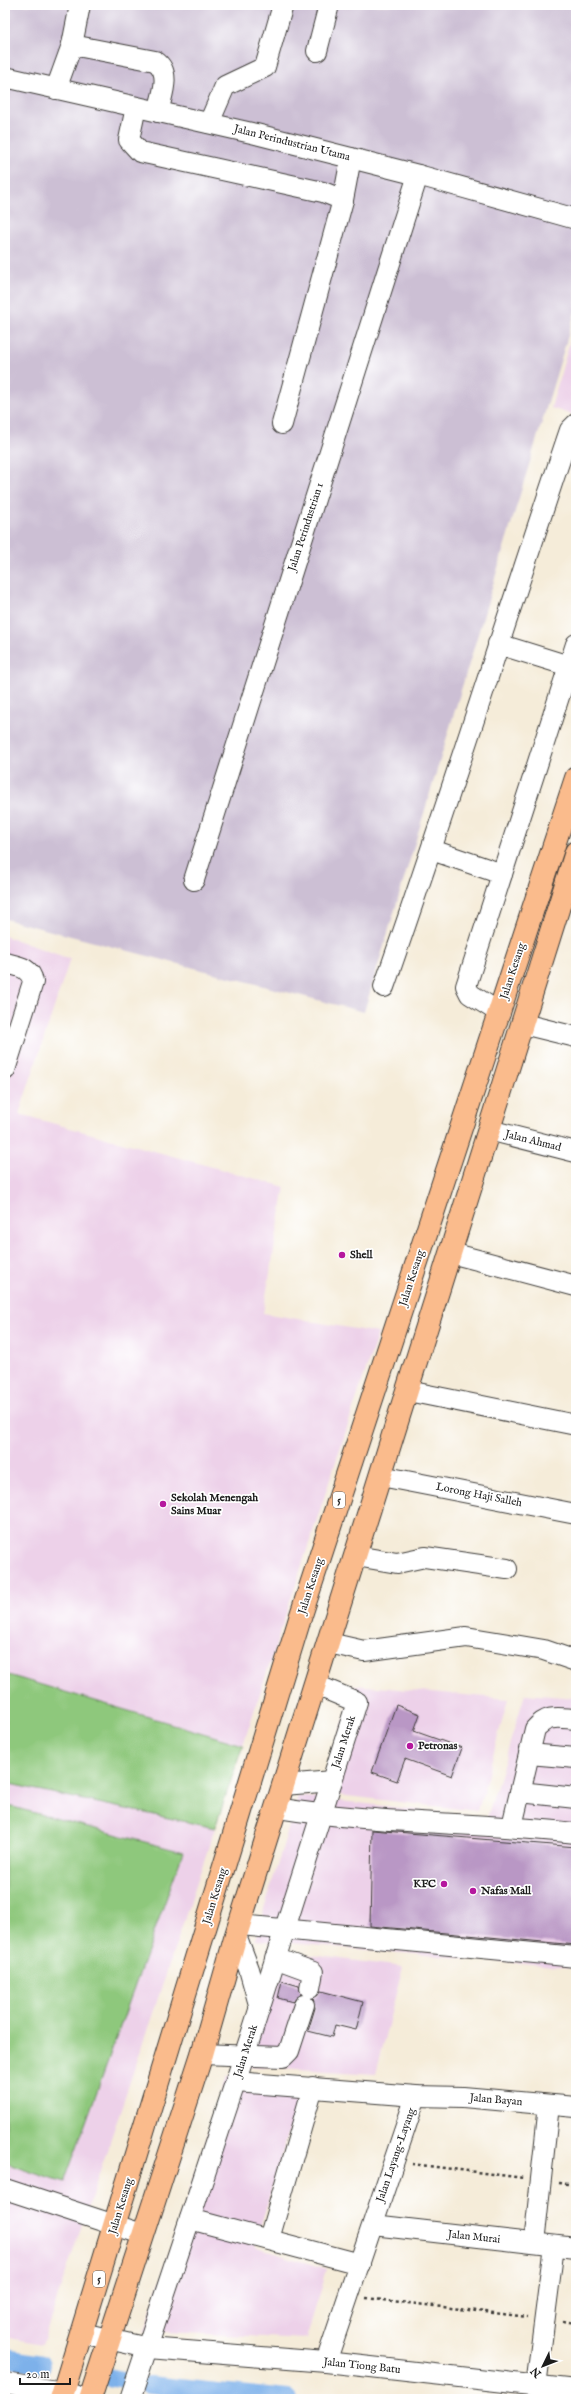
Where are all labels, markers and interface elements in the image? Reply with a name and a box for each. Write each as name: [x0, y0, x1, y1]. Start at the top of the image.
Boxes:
street label: Jalan Perindustrian Utama: [231, 121, 352, 164]
street label: Jalan Perindustrian 1: [284, 481, 327, 575]
street label: Jalan Kesang: [497, 940, 529, 1003]
street label: Jalan Ahmad: [502, 1127, 563, 1155]
street label: Jalan Kesang: [396, 1247, 428, 1310]
place label: Shell: [350, 1248, 374, 1262]
marker: Shell: [337, 1250, 347, 1260]
street label: Lorong Haji Salleh: [435, 1480, 523, 1510]
place label: Sekolah Menengah Sains Muar: [171, 1491, 258, 1518]
road number: 5: [333, 1492, 345, 1508]
marker: Sekolah Menengah Sains Muar: [158, 1499, 168, 1509]
street label: Jalan Kesang: [295, 1555, 327, 1618]
street label: Jalan Merak: [328, 1714, 359, 1772]
place label: Petronas: [418, 1739, 458, 1753]
marker: Petronas: [405, 1741, 415, 1751]
street label: Jalan Kesang: [199, 1865, 231, 1928]
place label: KFC: [413, 1877, 436, 1891]
marker: KFC: [439, 1879, 449, 1889]
place label: Nafas Mall: [480, 1884, 532, 1898]
marker: Nafas Mall: [468, 1886, 478, 1896]
street label: Jalan Merak: [230, 2023, 261, 2081]
street label: Jalan Bayan: [467, 2091, 523, 2109]
street label: Jalan Layang-Layang: [373, 2105, 419, 2206]
street label: Jalan Kesang: [105, 2175, 137, 2238]
street label: Jalan Murai: [445, 2227, 501, 2247]
road number: 5: [93, 2271, 105, 2287]
north arrow: [523, 2346, 563, 2386]
street label: Jalan Tiong Batu: [321, 2355, 402, 2377]
scale bar: [20, 2360, 70, 2386]
text: N: [528, 2364, 545, 2381]
text: 20 m: [26, 2367, 49, 2382]

